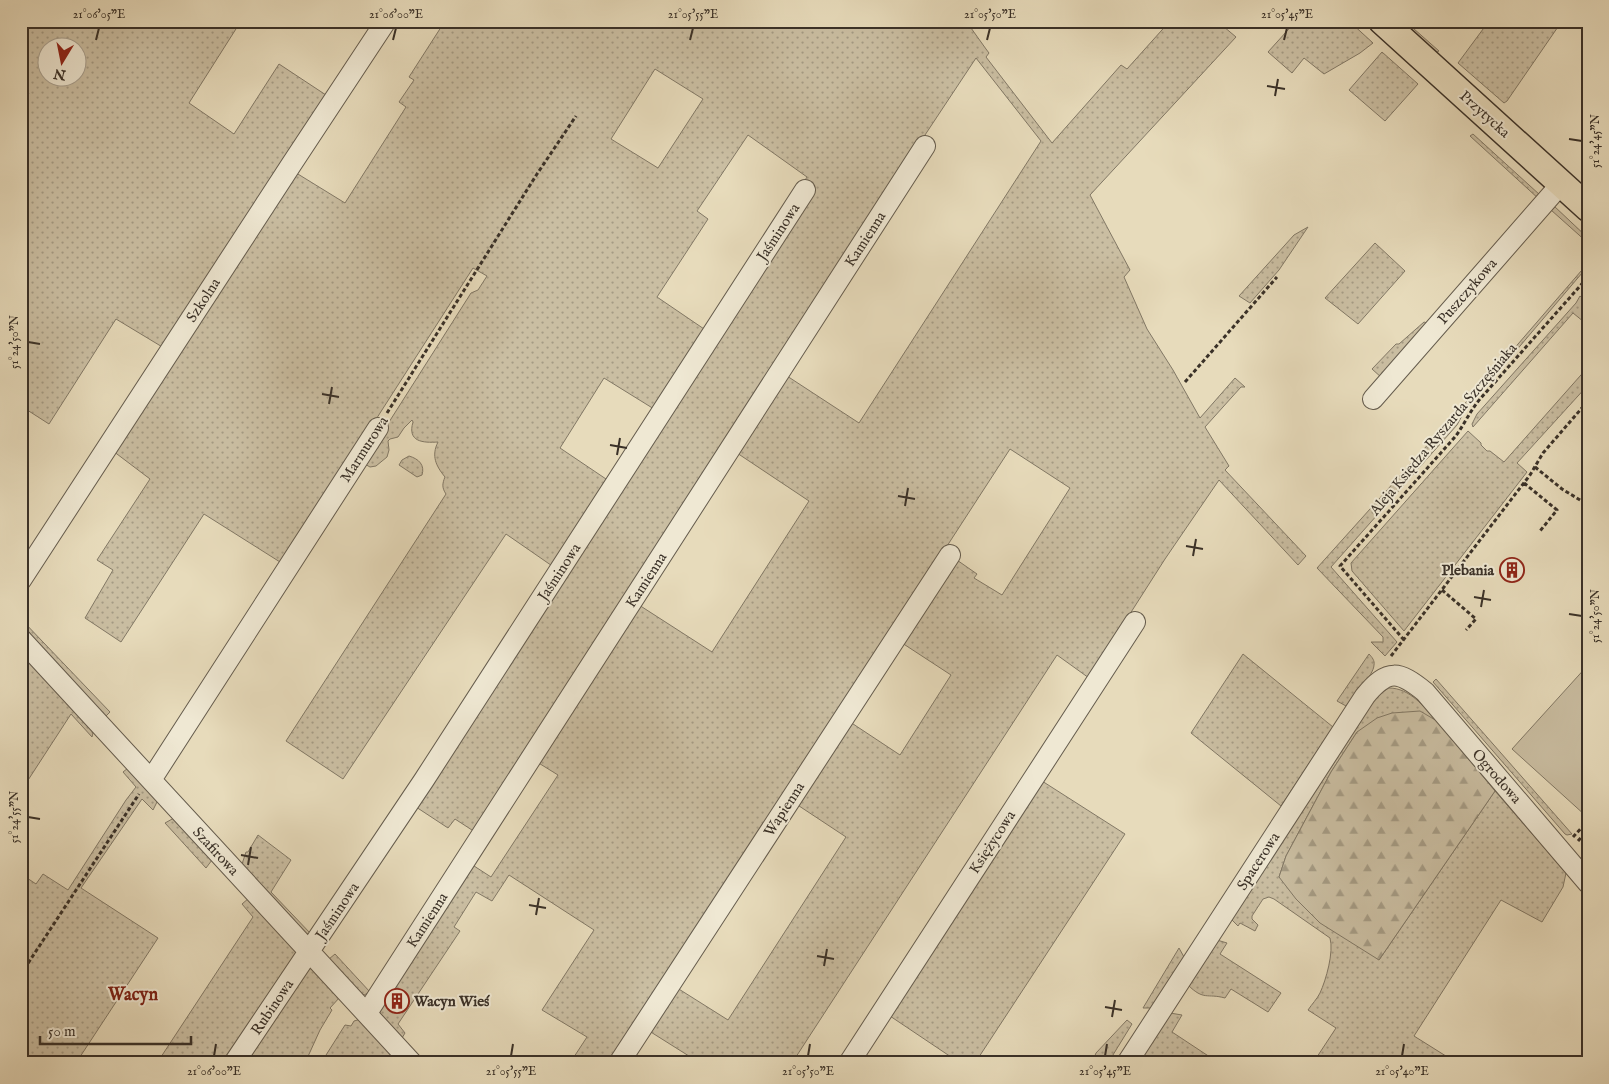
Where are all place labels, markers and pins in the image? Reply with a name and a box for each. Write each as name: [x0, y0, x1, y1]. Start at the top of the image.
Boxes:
building icon: Plebania: [1499, 557, 1525, 583]
place label: Plebania: [1441, 561, 1495, 580]
building icon: Wacyn Wieś: [384, 988, 410, 1014]
place label: Wacyn Wieś: [413, 992, 490, 1011]

